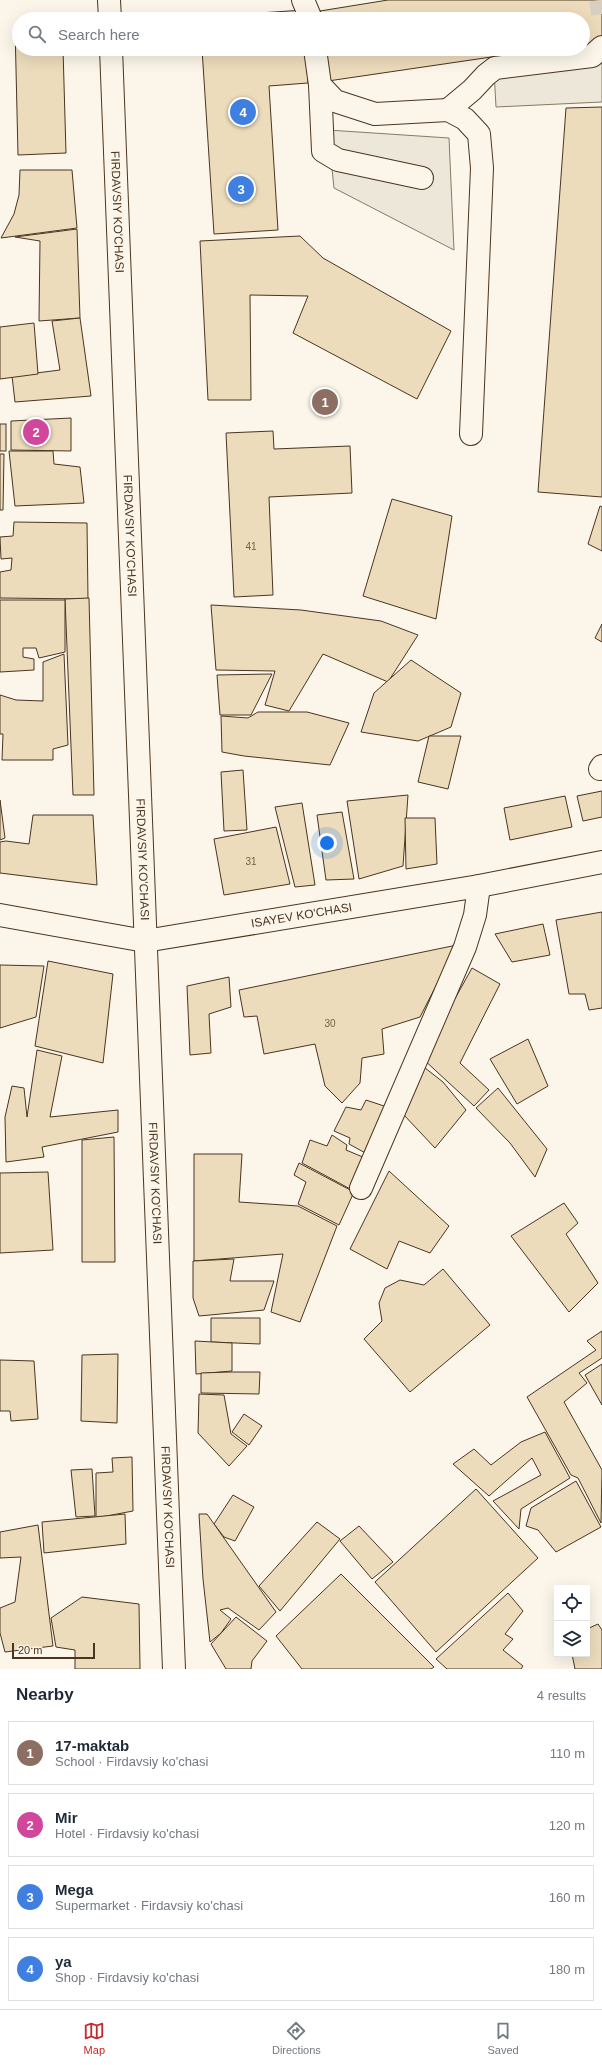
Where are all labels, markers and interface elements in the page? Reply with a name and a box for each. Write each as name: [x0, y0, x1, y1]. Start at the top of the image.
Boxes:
search box: [12, 12, 590, 56]
icon: search: [26, 23, 48, 45]
text: Search here: [58, 26, 140, 43]
pin: 4: [230, 97, 256, 127]
street label: FIRDAVSIY KO'CHASI: [108, 151, 127, 273]
pin: 3: [228, 174, 254, 204]
pin: 1: [312, 387, 338, 417]
pin: 2: [23, 417, 49, 447]
street label: FIRDAVSIY KO'CHASI: [121, 474, 139, 597]
house number: 41: [245, 541, 257, 552]
street label: FIRDAVSIY KO'CHASI: [133, 798, 152, 921]
your location: [317, 833, 337, 853]
house number: 31: [245, 856, 257, 867]
street label: ISAYEV KO'CHASI: [250, 900, 353, 930]
house number: 30: [324, 1018, 336, 1029]
street label: FIRDAVSIY KO'CHASI: [146, 1122, 164, 1244]
street label: FIRDAVSIY KO'CHASI: [158, 1446, 177, 1568]
map controls: [554, 1585, 590, 1657]
button: locate: [554, 1585, 590, 1621]
button: layers: [554, 1621, 590, 1657]
scale bar: [12, 1641, 95, 1660]
text: 20 m: [18, 1644, 42, 1656]
text: Nearby: [16, 1685, 74, 1704]
text: 4 results: [537, 1688, 586, 1703]
text: 17-maktab: [55, 1737, 129, 1754]
text: 1: [26, 1746, 34, 1761]
text: 110 m: [550, 1746, 585, 1761]
text: School · Firdavsiy ko'chasi: [55, 1754, 208, 1769]
text: Mir: [55, 1809, 78, 1826]
text: 2: [26, 1818, 34, 1833]
text: 120 m: [549, 1818, 585, 1833]
text: Hotel · Firdavsiy ko'chasi: [55, 1826, 199, 1841]
text: Mega: [55, 1881, 93, 1898]
text: 3: [26, 1890, 34, 1905]
text: 160 m: [549, 1890, 585, 1905]
text: Supermarket · Firdavsiy ko'chasi: [55, 1898, 243, 1913]
text: ya: [55, 1953, 72, 1970]
text: 4: [26, 1962, 34, 1977]
text: 180 m: [549, 1962, 585, 1977]
text: Shop · Firdavsiy ko'chasi: [55, 1970, 199, 1985]
tab: Map: [83, 2020, 105, 2056]
tab: Directions: [272, 2020, 321, 2056]
tab: Saved: [487, 2020, 519, 2056]

